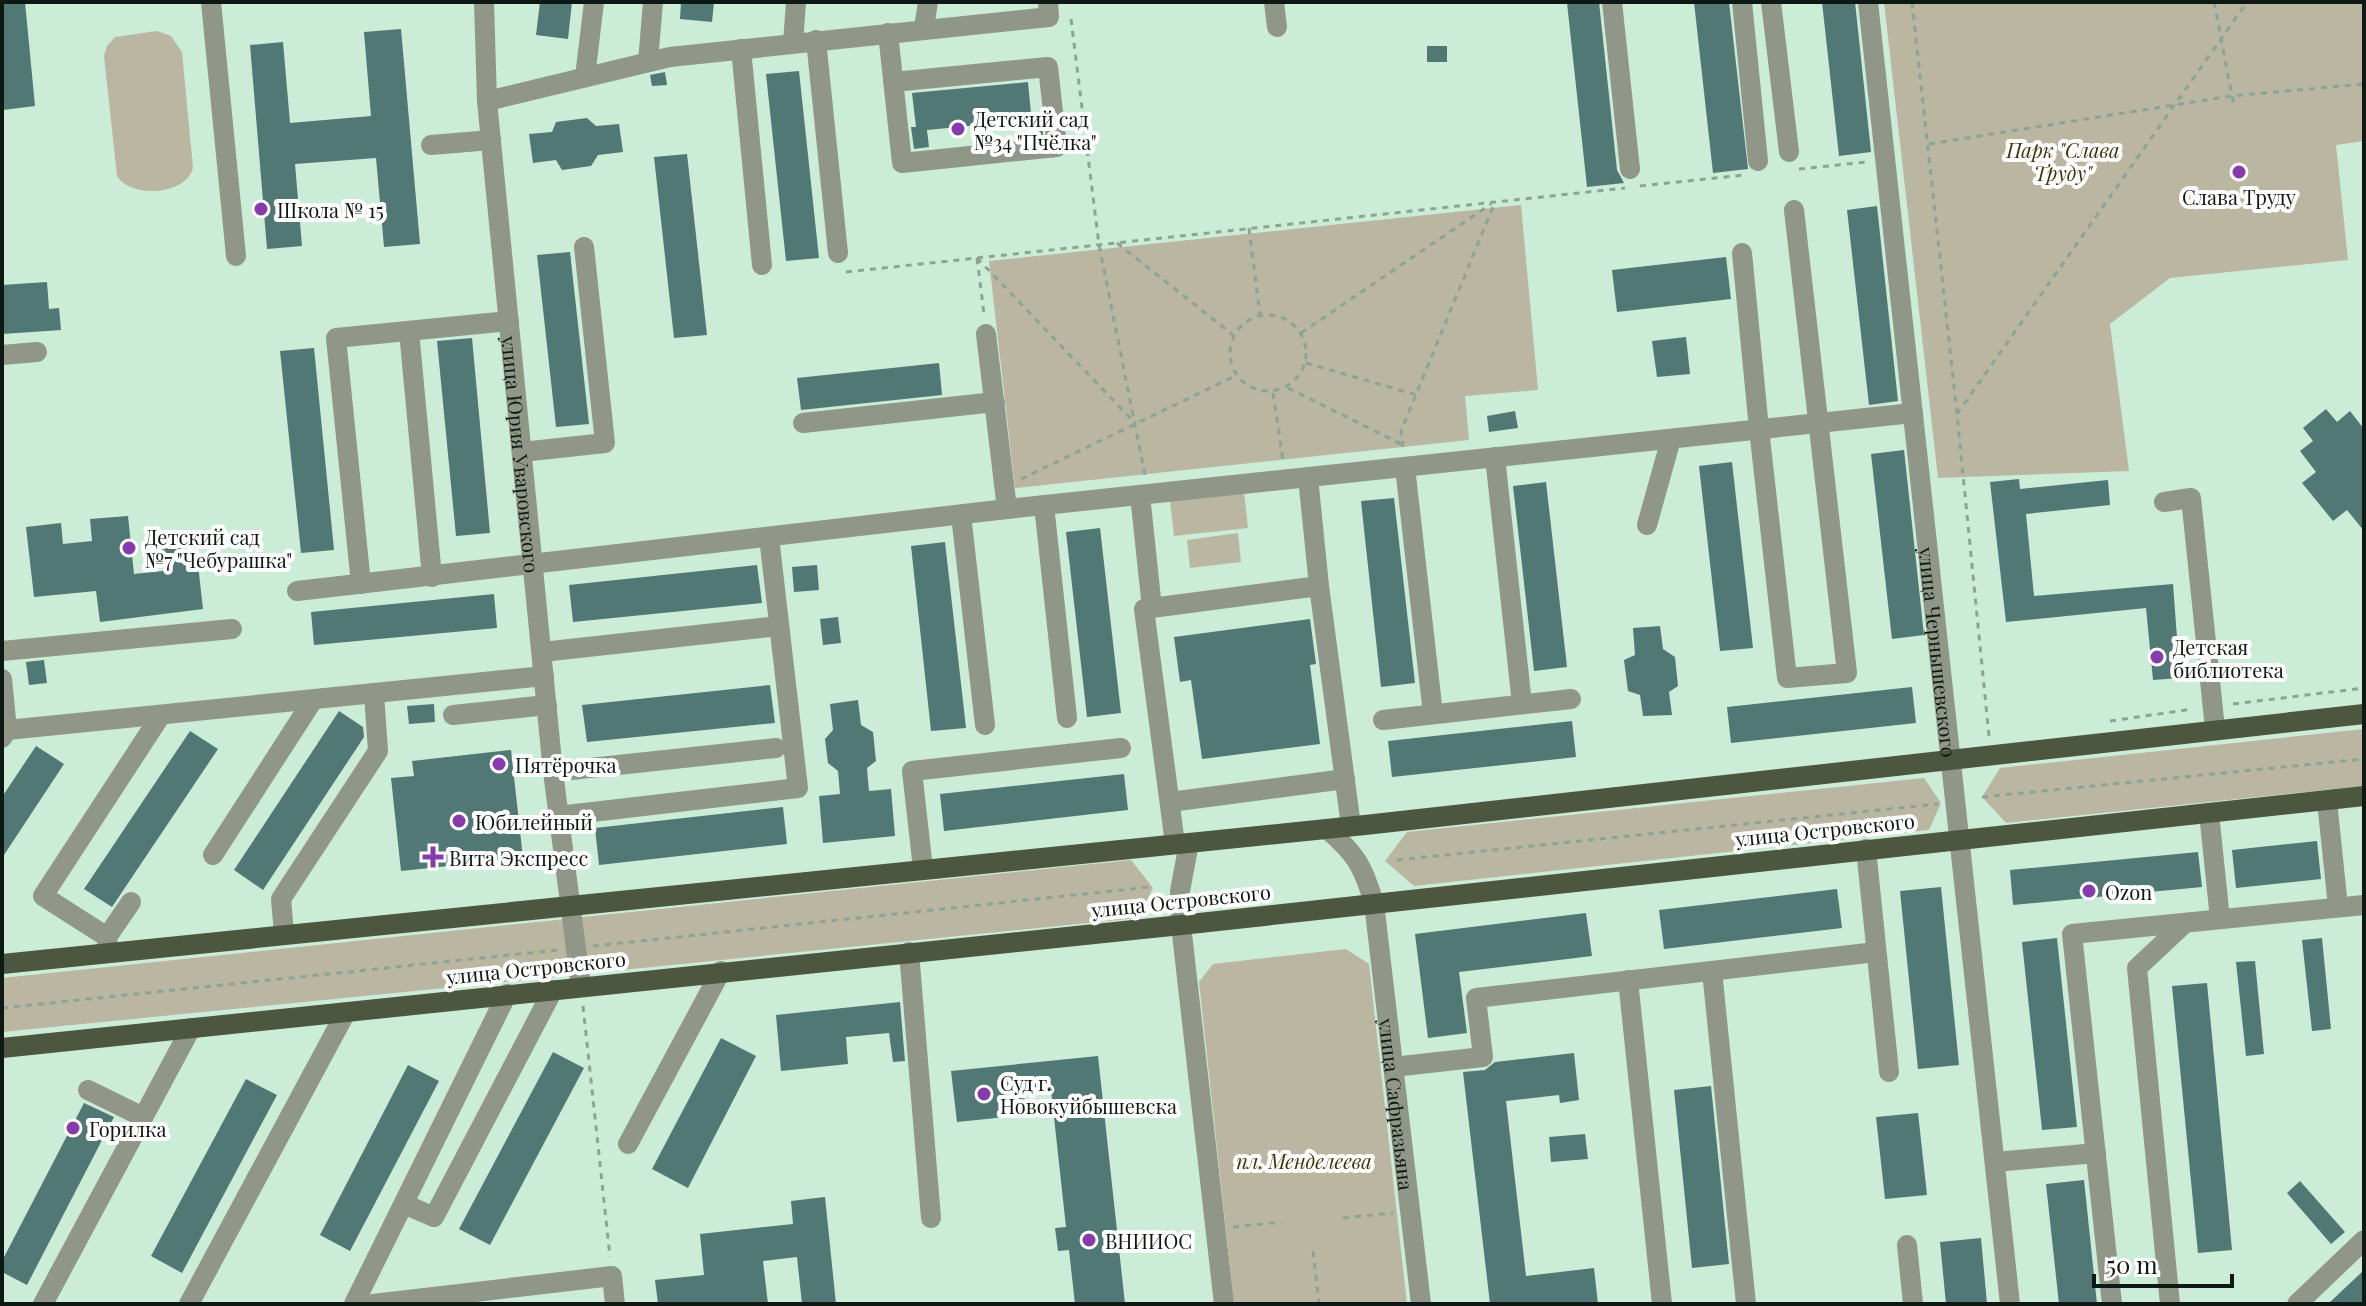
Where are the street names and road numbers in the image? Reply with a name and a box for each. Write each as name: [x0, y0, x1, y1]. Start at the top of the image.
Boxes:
street label: улица Юрия Уваровского: [497, 333, 547, 574]
street label: улица Чернышевского: [1914, 545, 1964, 759]
street label: улица Островского: [1733, 806, 1916, 852]
street label: улица Островского: [1089, 877, 1272, 923]
street label: улица Островского: [444, 944, 627, 990]
street label: улица Сафразьяна: [1374, 1016, 1421, 1192]

